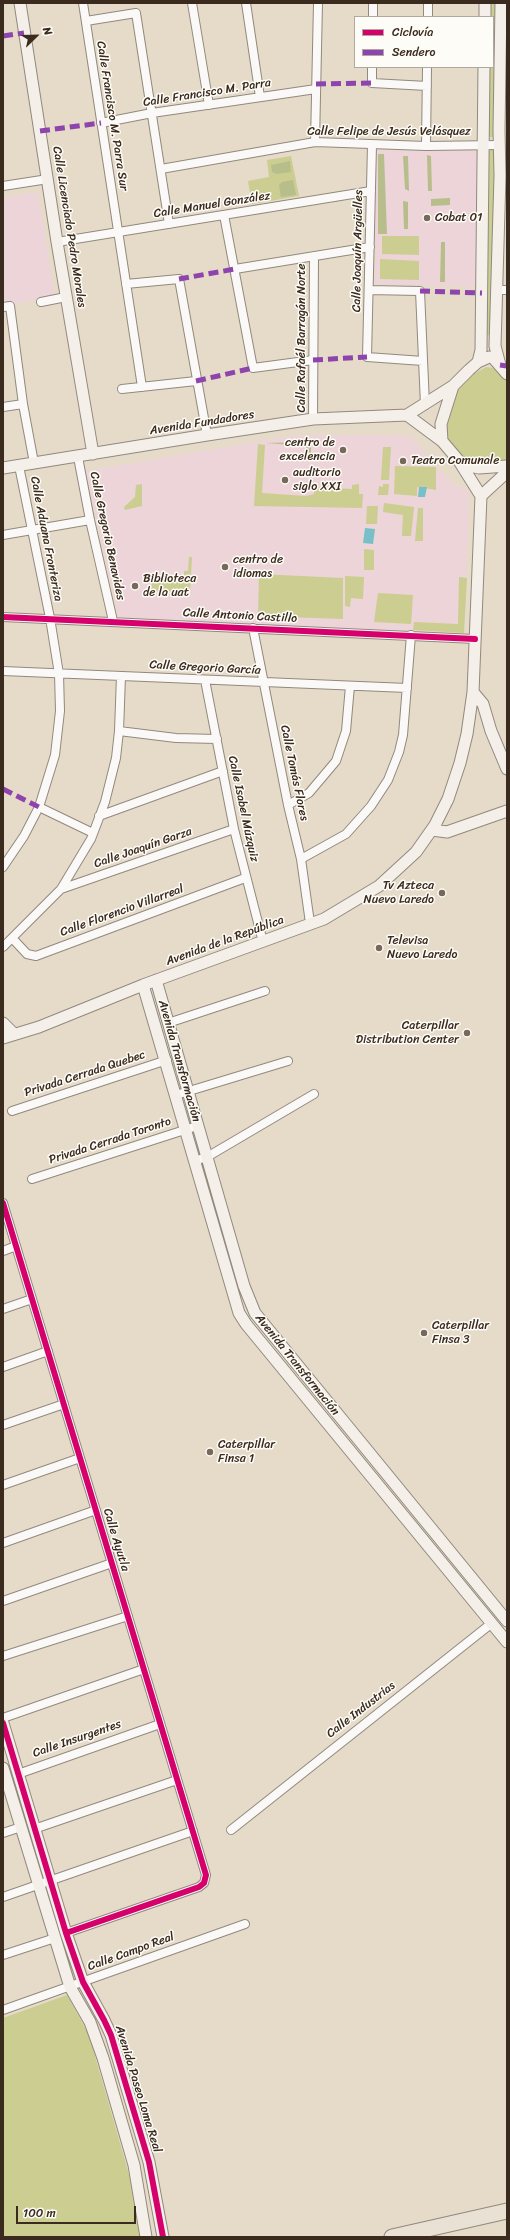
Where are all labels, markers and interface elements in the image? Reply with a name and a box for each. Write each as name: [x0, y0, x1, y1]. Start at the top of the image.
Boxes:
north arrow: [16, 16, 56, 56]
legend: [354, 16, 494, 68]
text: Ciclovía: [392, 21, 433, 43]
text: N: [37, 24, 58, 38]
street label: Calle Francisco M. Parra Sur: [93, 40, 131, 192]
text: Sendero: [392, 41, 436, 63]
street label: Calle Francisco M. Parra: [142, 76, 272, 110]
street label: Calle Felipe de Jesús Velásquez: [307, 125, 471, 139]
street label: Calle Licenciado Pedro Morales: [49, 145, 89, 309]
street label: Calle Manuel González: [153, 189, 271, 221]
street label: Calle Joaquín Argüelles: [350, 190, 366, 312]
place label: Cobat 01: [435, 211, 482, 225]
marker: Cobat 01: [422, 213, 432, 223]
street label: Calle Rafaél Barragán Norte: [295, 264, 309, 412]
street label: Avenida Fundadores: [149, 408, 255, 438]
place label: centro de excelencia: [280, 436, 335, 464]
marker: centro de excelencia: [338, 445, 348, 455]
place label: Teatro Comunale: [411, 454, 499, 468]
marker: Teatro Comunale: [398, 456, 408, 466]
place label: auditorio siglo XXI: [293, 466, 341, 494]
street label: Calle Gregorio Benavides: [86, 470, 128, 602]
street label: Calle Aduana Fronteriza: [27, 475, 65, 603]
marker: auditorio siglo XXI: [280, 475, 290, 485]
place label: centro de idiomas: [233, 553, 283, 581]
marker: centro de idiomas: [220, 562, 230, 572]
place label: Biblioteca de la uat: [143, 572, 196, 600]
marker: Biblioteca de la uat: [130, 581, 140, 591]
street label: Calle Antonio Castillo: [182, 606, 298, 626]
street label: Calle Gregorio García: [149, 658, 261, 678]
street label: Calle Tomás Flores: [277, 724, 311, 822]
street label: Calle Isabel Múzquiz: [225, 755, 261, 863]
street label: Calle Joaquín Garza: [92, 824, 194, 872]
place label: Tv Azteca Nuevo Laredo: [364, 879, 434, 907]
street label: Calle Florencio Villarreal: [58, 882, 186, 940]
marker: Tv Azteca Nuevo Laredo: [437, 888, 447, 898]
street label: Avenida de la República: [164, 913, 286, 969]
place label: Televisa Nuevo Laredo: [387, 934, 457, 962]
marker: Televisa Nuevo Laredo: [374, 943, 384, 953]
street label: Avenida Transformación: [155, 998, 203, 1124]
place label: Caterpillar Distribution Center: [356, 1019, 459, 1047]
marker: Caterpillar Distribution Center: [462, 1028, 472, 1038]
street label: Privada Cerrada Quebec: [23, 1048, 147, 1100]
street label: Privada Cerrada Toronto: [47, 1114, 173, 1168]
street label: Avenida Transformación: [252, 1311, 342, 1419]
place label: Caterpillar Finsa 3: [432, 1319, 489, 1347]
marker: Caterpillar Finsa 3: [419, 1328, 429, 1338]
place label: Caterpillar Finsa 1: [218, 1438, 275, 1466]
marker: Caterpillar Finsa 1: [205, 1447, 215, 1457]
street label: Calle Ayutla: [100, 1507, 132, 1573]
street label: Calle Industrias: [324, 1679, 398, 1741]
street label: Calle Insurgentes: [31, 1717, 123, 1761]
street label: Calle Campo Real: [86, 1930, 176, 1974]
street label: Avenida Paseo Loma Real: [112, 2024, 164, 2154]
scale bar: [18, 2198, 138, 2224]
text: 100 m: [23, 2202, 56, 2224]

